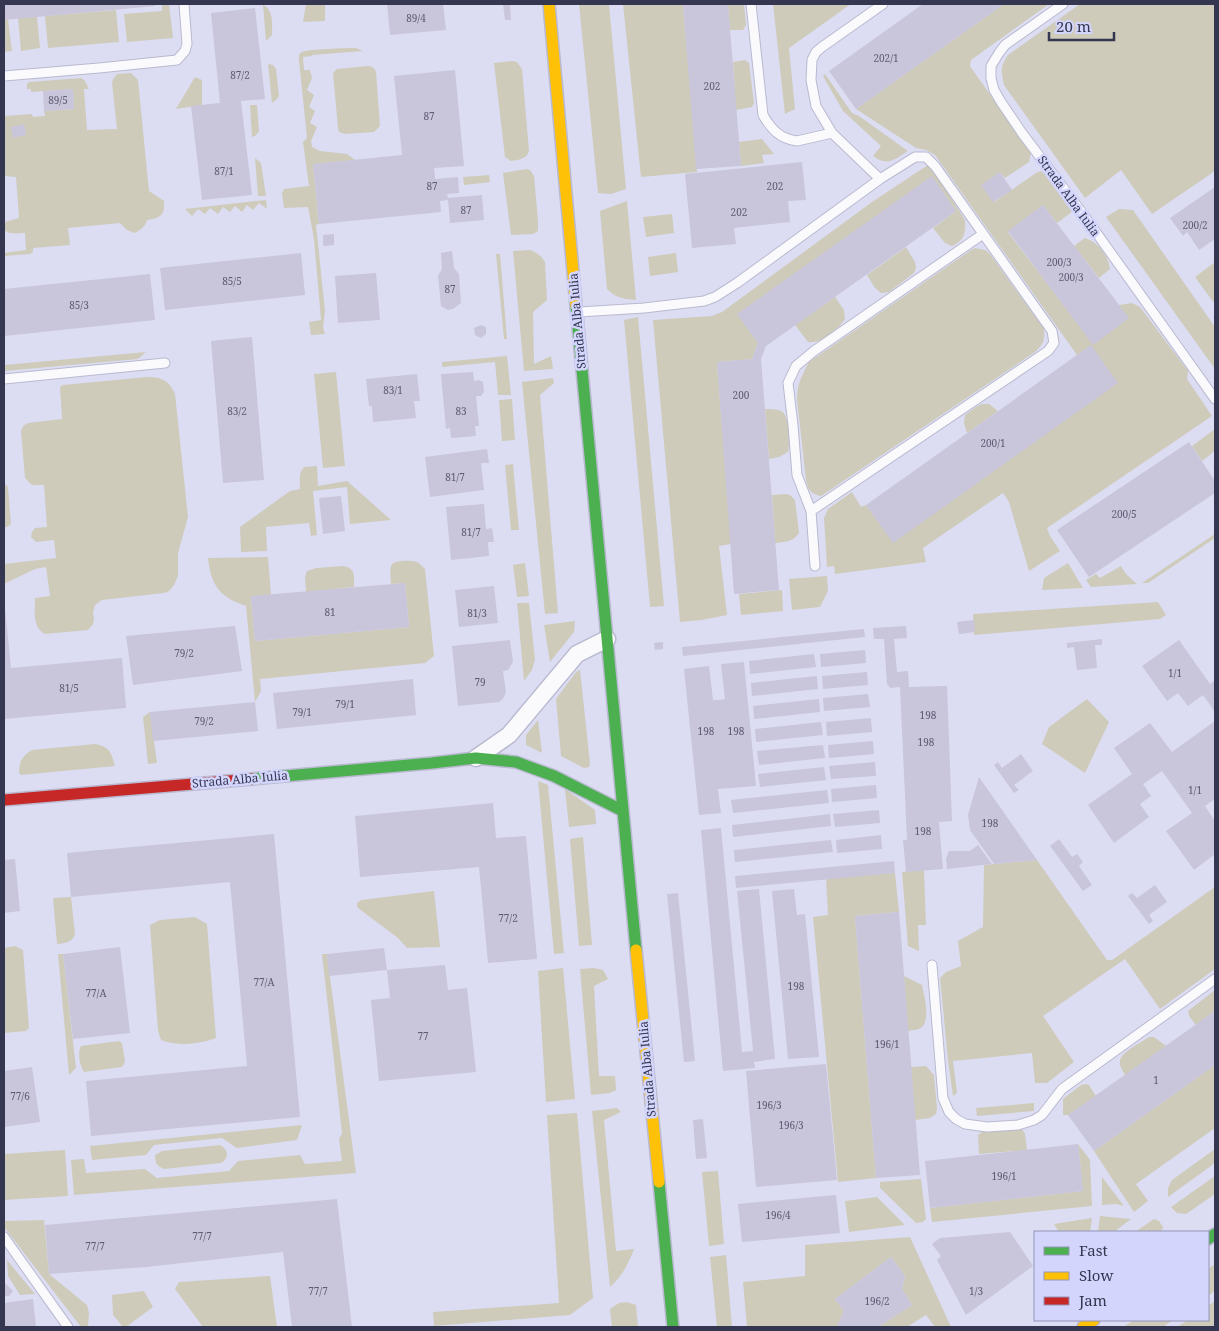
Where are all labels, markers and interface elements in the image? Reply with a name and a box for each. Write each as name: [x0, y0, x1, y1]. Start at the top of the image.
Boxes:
scale bar: [1049, 10, 1114, 42]
house number: 89/4: [406, 11, 426, 25]
text: 20 m: [1056, 16, 1091, 36]
house number: 202/1: [873, 51, 899, 65]
house number: 87/2: [230, 68, 250, 82]
house number: 202: [704, 79, 720, 93]
house number: 89/5: [48, 93, 68, 107]
house number: 87: [423, 109, 435, 123]
street label: Strada Alba Iulia: [1034, 152, 1104, 240]
house number: 87/1: [214, 164, 234, 178]
house number: 87: [426, 179, 438, 193]
house number: 202: [767, 179, 783, 193]
house number: 87: [460, 203, 472, 217]
house number: 202: [731, 205, 747, 219]
house number: 200/2: [1182, 218, 1208, 232]
house number: 200/3: [1046, 255, 1072, 269]
house number: 200/3: [1058, 270, 1084, 284]
street label: Strada Alba Iulia: [564, 272, 590, 370]
house number: 85/5: [222, 274, 242, 288]
house number: 87: [444, 282, 456, 296]
house number: 85/3: [69, 298, 89, 312]
house number: 83/1: [383, 383, 403, 397]
house number: 200: [733, 388, 750, 402]
house number: 83/2: [227, 404, 247, 418]
house number: 83: [455, 404, 467, 418]
house number: 200/1: [980, 436, 1006, 450]
house number: 81/7: [445, 470, 465, 484]
house number: 200/5: [1111, 507, 1137, 521]
house number: 81/7: [461, 525, 481, 539]
house number: 81: [324, 605, 336, 619]
house number: 81/3: [467, 606, 487, 620]
house number: 79/2: [174, 646, 194, 660]
house number: 1/1: [1168, 666, 1182, 680]
house number: 79: [474, 675, 486, 689]
house number: 81/5: [59, 681, 79, 695]
house number: 79/1: [335, 697, 355, 711]
house number: 79/1: [292, 705, 312, 719]
house number: 198: [920, 708, 937, 722]
house number: 79/2: [194, 714, 214, 728]
house number: 198: [698, 724, 715, 738]
house number: 198: [728, 724, 745, 738]
house number: 198: [918, 735, 935, 749]
street label: Strada Alba Iulia: [191, 766, 289, 792]
house number: 1/1: [1188, 783, 1202, 797]
house number: 198: [982, 816, 999, 830]
house number: 198: [915, 824, 932, 838]
house number: 77/2: [498, 911, 518, 925]
house number: 77/A: [253, 975, 275, 989]
house number: 198: [788, 979, 805, 993]
house number: 77/A: [85, 986, 107, 1000]
street label: Strada Alba Iulia: [634, 1020, 660, 1118]
house number: 77: [417, 1029, 429, 1043]
house number: 196/1: [874, 1037, 900, 1051]
house number: 1: [1153, 1073, 1159, 1087]
house number: 77/6: [10, 1089, 30, 1103]
house number: 196/3: [756, 1098, 782, 1112]
house number: 196/3: [778, 1118, 804, 1132]
house number: 196/1: [991, 1169, 1017, 1183]
house number: 196/4: [765, 1208, 791, 1222]
house number: 77/7: [192, 1229, 212, 1243]
legend: [1034, 1231, 1209, 1321]
house number: 77/7: [85, 1239, 105, 1253]
text: Fast: [1079, 1240, 1108, 1260]
text: Slow: [1079, 1265, 1113, 1285]
house number: 77/7: [308, 1284, 328, 1298]
house number: 1/3: [969, 1284, 983, 1298]
text: Jam: [1078, 1290, 1107, 1310]
house number: 196/2: [864, 1294, 890, 1308]

